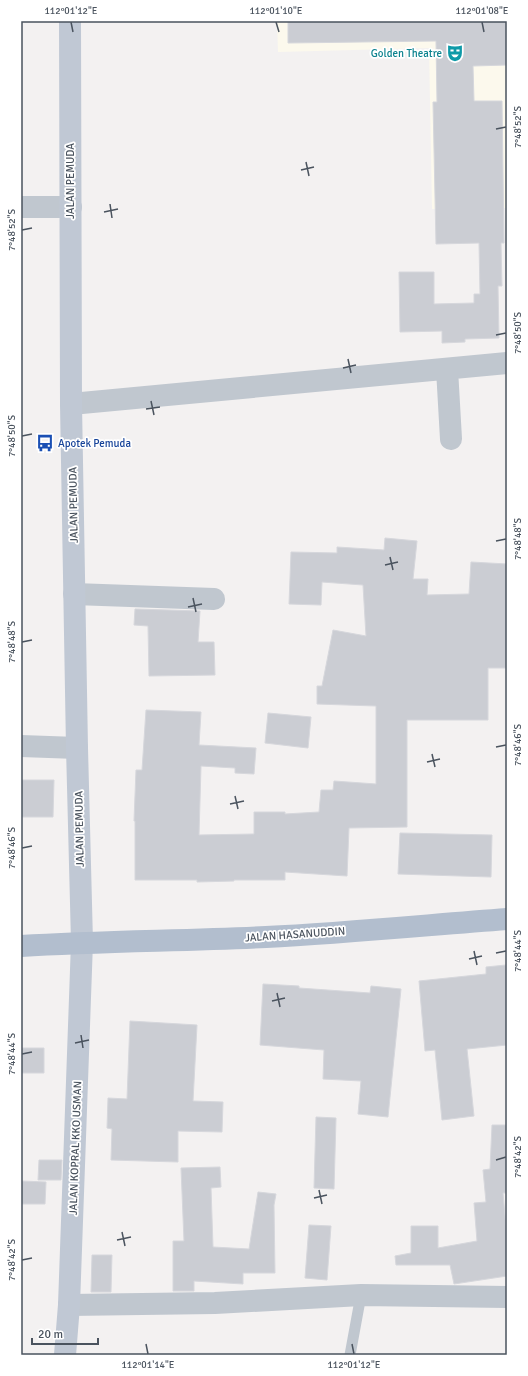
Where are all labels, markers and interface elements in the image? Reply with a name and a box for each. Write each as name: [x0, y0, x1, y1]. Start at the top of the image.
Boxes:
text: 112°01'12"E: [44, 5, 98, 17]
text: 112°01'10"E: [249, 5, 303, 17]
text: 112°01'08"E: [455, 5, 509, 17]
theatre icon: Golden Theatre: [445, 43, 465, 63]
place label: Golden Theatre: [371, 47, 442, 60]
text: 7°48'52"S: [512, 105, 524, 148]
street label: JALAN PEMUDA: [64, 143, 77, 219]
text: 7°48'52"S: [6, 208, 18, 251]
text: 7°48'50"S: [512, 311, 524, 354]
text: 7°48'50"S: [6, 414, 18, 457]
bus stop icon: Apotek Pemuda: [35, 433, 55, 453]
place label: Apotek Pemuda: [58, 437, 131, 450]
street label: JALAN PEMUDA: [66, 467, 81, 543]
text: 7°48'48"S: [512, 517, 524, 560]
text: 7°48'48"S: [6, 620, 18, 663]
text: 7°48'46"S: [512, 723, 524, 766]
street label: JALAN PEMUDA: [72, 791, 87, 867]
text: 7°48'46"S: [6, 826, 18, 869]
street label: JALAN HASANUDDIN: [244, 925, 346, 944]
text: 7°48'44"S: [512, 929, 524, 972]
text: 7°48'44"S: [6, 1032, 18, 1075]
street label: JALAN KOPRAL KKO USMAN: [67, 1081, 84, 1215]
text: 7°48'42"S: [512, 1135, 524, 1178]
text: 7°48'42"S: [6, 1238, 18, 1281]
scale bar: [32, 1320, 98, 1346]
text: 20 m: [38, 1327, 63, 1342]
text: 112°01'14"E: [121, 1359, 175, 1371]
text: 112°01'12"E: [327, 1359, 381, 1371]

